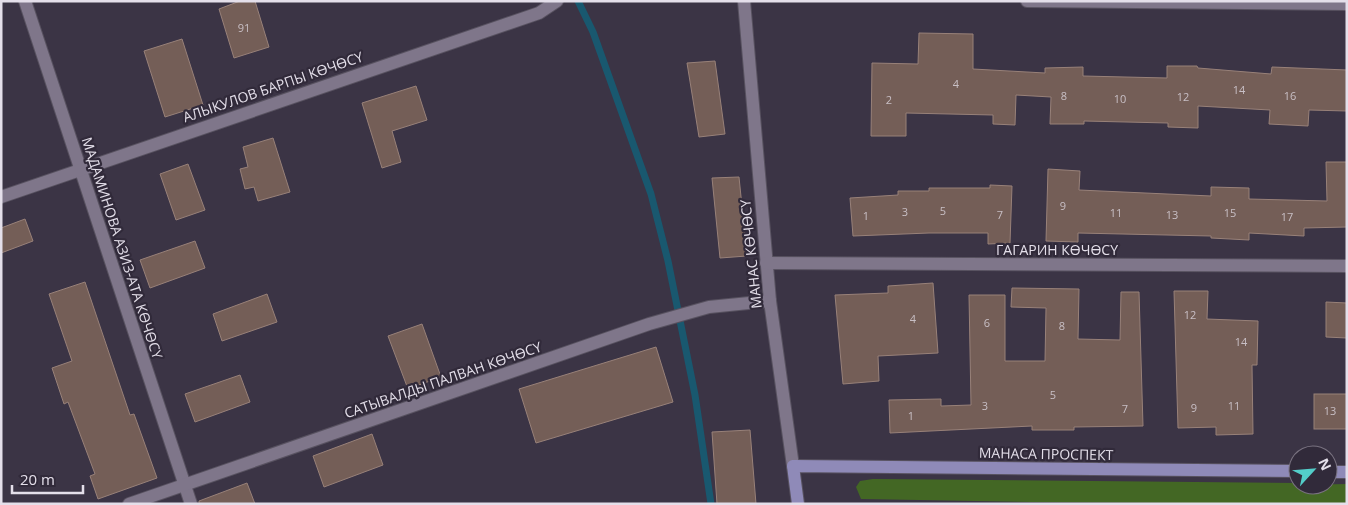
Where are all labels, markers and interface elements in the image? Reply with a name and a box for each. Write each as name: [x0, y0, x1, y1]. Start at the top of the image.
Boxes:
house number: 91: [238, 20, 250, 35]
street label: АЛЫКУЛОВ БАРПЫ КӨЧӨСҮ: [180, 47, 366, 126]
house number: 4: [953, 76, 960, 91]
house number: 14: [1233, 82, 1246, 97]
house number: 8: [1061, 88, 1067, 103]
house number: 16: [1284, 88, 1296, 103]
house number: 12: [1177, 89, 1189, 104]
house number: 10: [1114, 91, 1126, 106]
house number: 2: [886, 92, 892, 107]
street label: МАДАМИНОВА АЗИЗ-АТА КӨЧӨСҮ: [78, 135, 167, 361]
street label: МАНАС КӨЧӨСҮ: [735, 198, 766, 310]
house number: 9: [1060, 198, 1066, 213]
house number: 5: [940, 203, 946, 218]
house number: 3: [902, 204, 908, 219]
house number: 11: [1110, 205, 1122, 220]
house number: 15: [1224, 205, 1236, 220]
house number: 7: [997, 207, 1003, 222]
house number: 13: [1166, 207, 1178, 222]
house number: 1: [863, 208, 869, 223]
house number: 17: [1281, 209, 1293, 224]
street label: ГАГАРИН КӨЧӨСҮ: [996, 240, 1118, 259]
house number: 12: [1184, 307, 1196, 322]
house number: 4: [910, 311, 917, 326]
house number: 6: [984, 315, 990, 330]
house number: 8: [1059, 318, 1065, 333]
house number: 14: [1235, 334, 1248, 349]
street label: САТЫВАЛДЫ ПАЛВАН КӨЧӨСҮ: [342, 337, 544, 422]
house number: 5: [1050, 387, 1056, 402]
house number: 3: [982, 398, 988, 413]
house number: 11: [1228, 398, 1240, 413]
house number: 9: [1191, 400, 1197, 415]
house number: 7: [1122, 401, 1128, 416]
house number: 13: [1324, 403, 1336, 418]
house number: 1: [908, 408, 914, 423]
street label: МАНАСА ПРОСПЕКТ: [979, 443, 1114, 464]
north arrow: [1288, 445, 1338, 495]
text: N: [1314, 455, 1336, 473]
scale bar: [12, 462, 84, 494]
text: 20 m: [20, 469, 55, 489]

